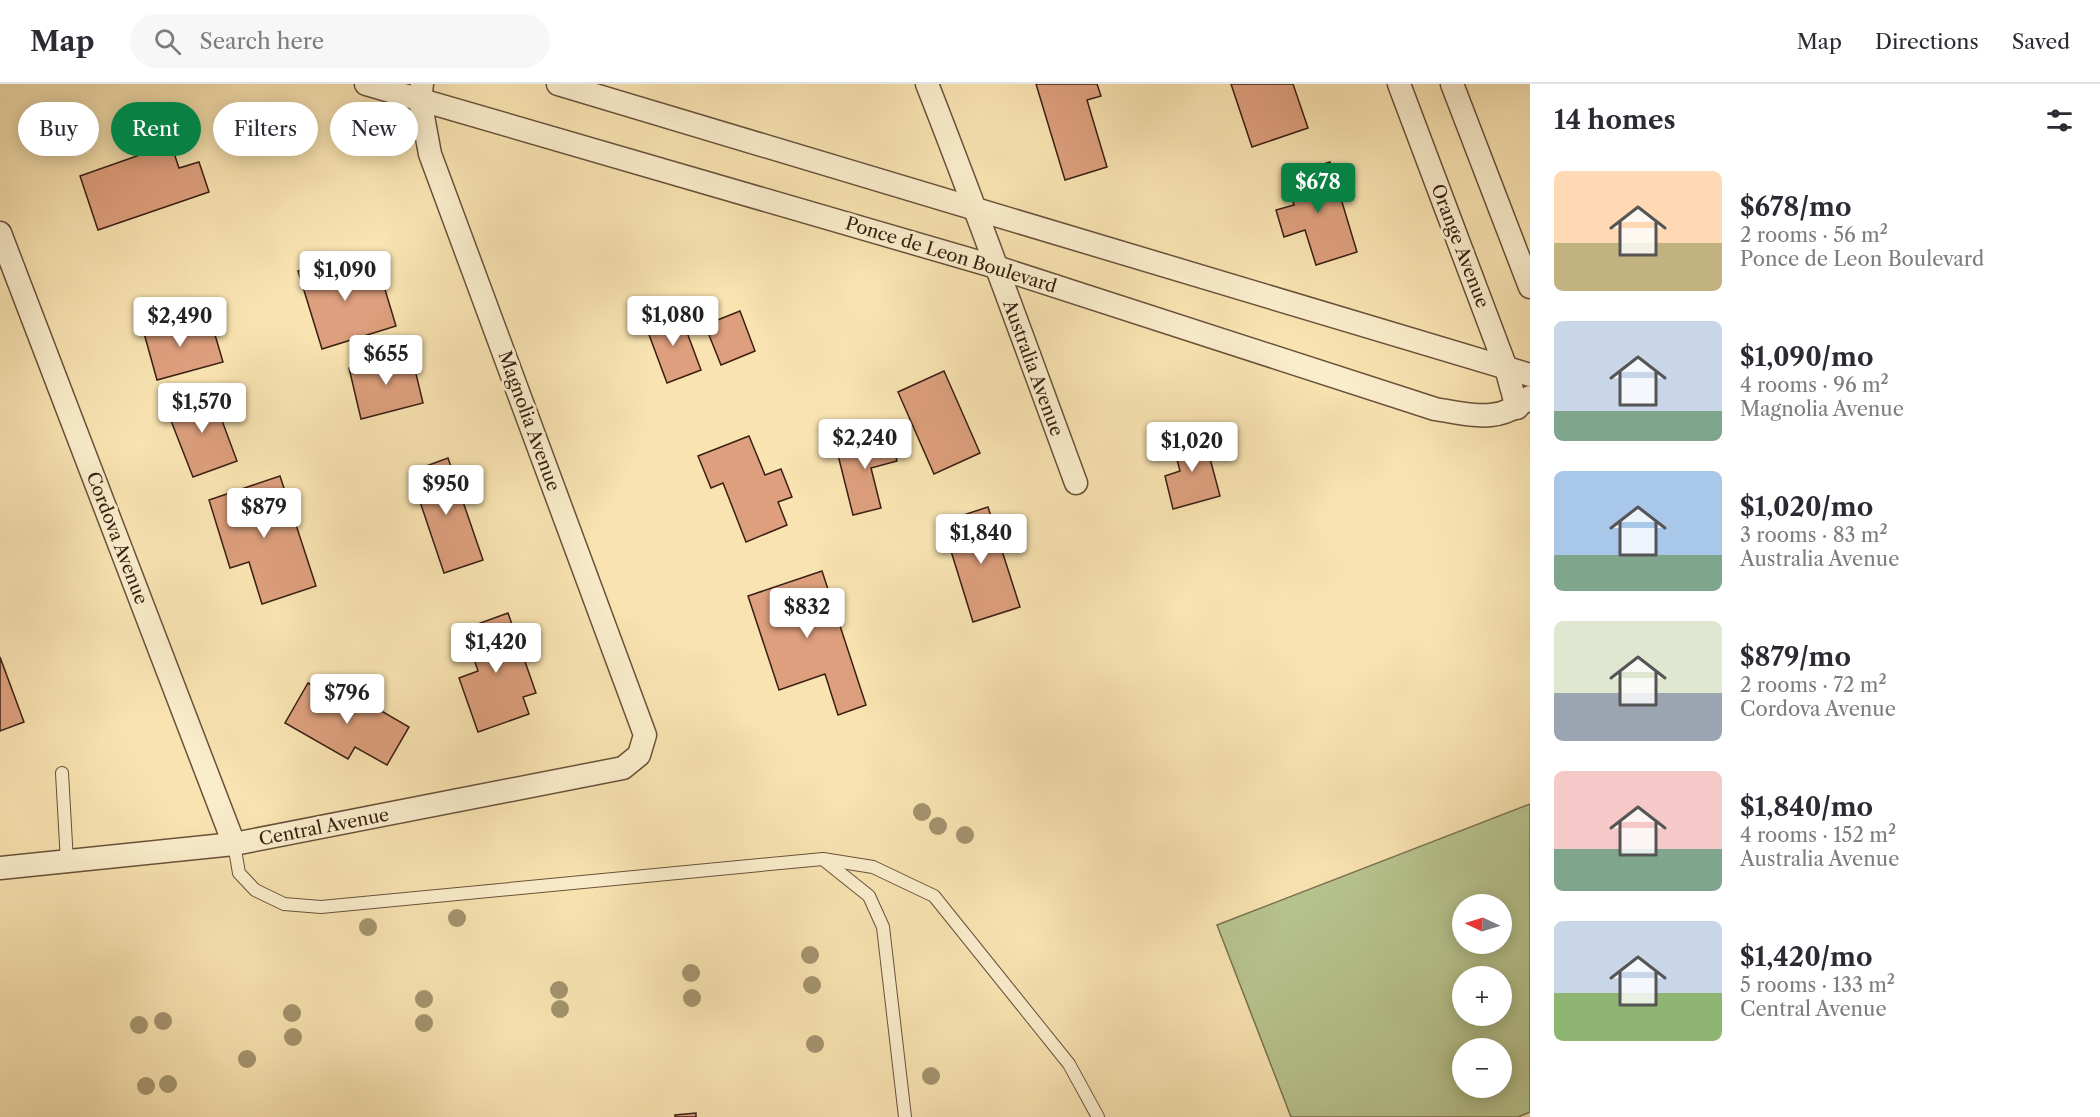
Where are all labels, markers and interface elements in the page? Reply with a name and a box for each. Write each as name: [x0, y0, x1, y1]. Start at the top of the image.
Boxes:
search box: [130, 14, 550, 68]
text: Map: [30, 24, 94, 58]
icon: search: [151, 25, 184, 58]
text: Search here: [199, 28, 324, 55]
text: Map: [1797, 29, 1842, 54]
text: Directions: [1875, 29, 1979, 54]
text: Saved: [2012, 29, 2070, 54]
chip: Buy: [18, 102, 99, 156]
chip: Rent: [111, 102, 201, 156]
chip: Filters: [213, 102, 318, 156]
chip: New: [330, 102, 418, 156]
text: 14 homes: [1554, 104, 1676, 136]
icon: filters: [2043, 104, 2076, 137]
pin: $678: [1282, 163, 1354, 214]
text: $678: [1295, 170, 1341, 194]
street label: Orange Avenue: [1426, 181, 1494, 311]
text: $678/mo: [1740, 191, 1851, 223]
icon: home: [1602, 195, 1674, 267]
street label: Ponce de Leon Boulevard: [843, 212, 1059, 298]
text: 2 rooms · 56 m²: [1740, 223, 1888, 247]
text: Ponce de Leon Boulevard: [1740, 247, 1984, 271]
pin: $1,090: [296, 251, 394, 302]
text: $1,090: [314, 258, 376, 282]
pin: $1,080: [624, 296, 722, 347]
street label: Australia Avenue: [998, 296, 1068, 439]
pin: $2,490: [131, 297, 229, 348]
text: $1,080: [641, 303, 705, 327]
text: $2,490: [148, 304, 213, 328]
pin: $655: [350, 335, 422, 386]
text: $1,090/mo: [1740, 341, 1873, 373]
text: $655: [363, 342, 409, 366]
icon: home: [1602, 345, 1674, 417]
street label: Magnolia Avenue: [493, 348, 565, 494]
text: 4 rooms · 96 m²: [1740, 373, 1889, 397]
pin: $1,570: [153, 383, 251, 434]
text: $1,570: [172, 390, 232, 414]
text: Magnolia Avenue: [1740, 397, 1904, 421]
pin: $2,240: [816, 419, 914, 470]
pin: $1,020: [1143, 422, 1241, 473]
text: $2,240: [833, 426, 897, 450]
text: $1,020: [1161, 429, 1223, 453]
pin: $950: [410, 465, 482, 516]
street label: Cordova Avenue: [82, 469, 152, 607]
text: $950: [423, 472, 469, 496]
pin: $879: [228, 488, 300, 539]
text: $1,020/mo: [1740, 491, 1873, 523]
text: $879: [241, 495, 287, 519]
icon: home: [1602, 495, 1674, 567]
pin: $1,840: [932, 514, 1030, 565]
text: $1,840: [950, 521, 1012, 545]
text: 3 rooms · 83 m²: [1740, 523, 1888, 547]
text: Australia Avenue: [1740, 547, 1899, 571]
pin: $832: [771, 588, 843, 639]
text: $832: [784, 595, 830, 619]
pin: $1,420: [447, 623, 545, 674]
text: $1,420: [465, 630, 527, 654]
text: $879/mo: [1740, 641, 1851, 673]
icon: home: [1602, 645, 1674, 717]
text: 2 rooms · 72 m²: [1740, 673, 1887, 697]
pin: $796: [311, 674, 383, 725]
text: $796: [324, 681, 370, 705]
text: Cordova Avenue: [1740, 697, 1896, 721]
text: $1,840/mo: [1740, 791, 1873, 823]
icon: home: [1602, 795, 1674, 867]
street label: Central Avenue: [257, 804, 391, 850]
text: 4 rooms · 152 m²: [1740, 823, 1896, 847]
text: Australia Avenue: [1740, 847, 1899, 871]
north arrow: [1452, 894, 1512, 954]
map controls: [1452, 894, 1512, 1098]
text: $1,420/mo: [1740, 941, 1872, 973]
icon: home: [1602, 945, 1674, 1017]
button: +: [1452, 966, 1512, 1026]
text: 5 rooms · 133 m²: [1740, 973, 1895, 997]
text: Central Avenue: [1740, 997, 1887, 1021]
button: −: [1452, 1038, 1512, 1098]

